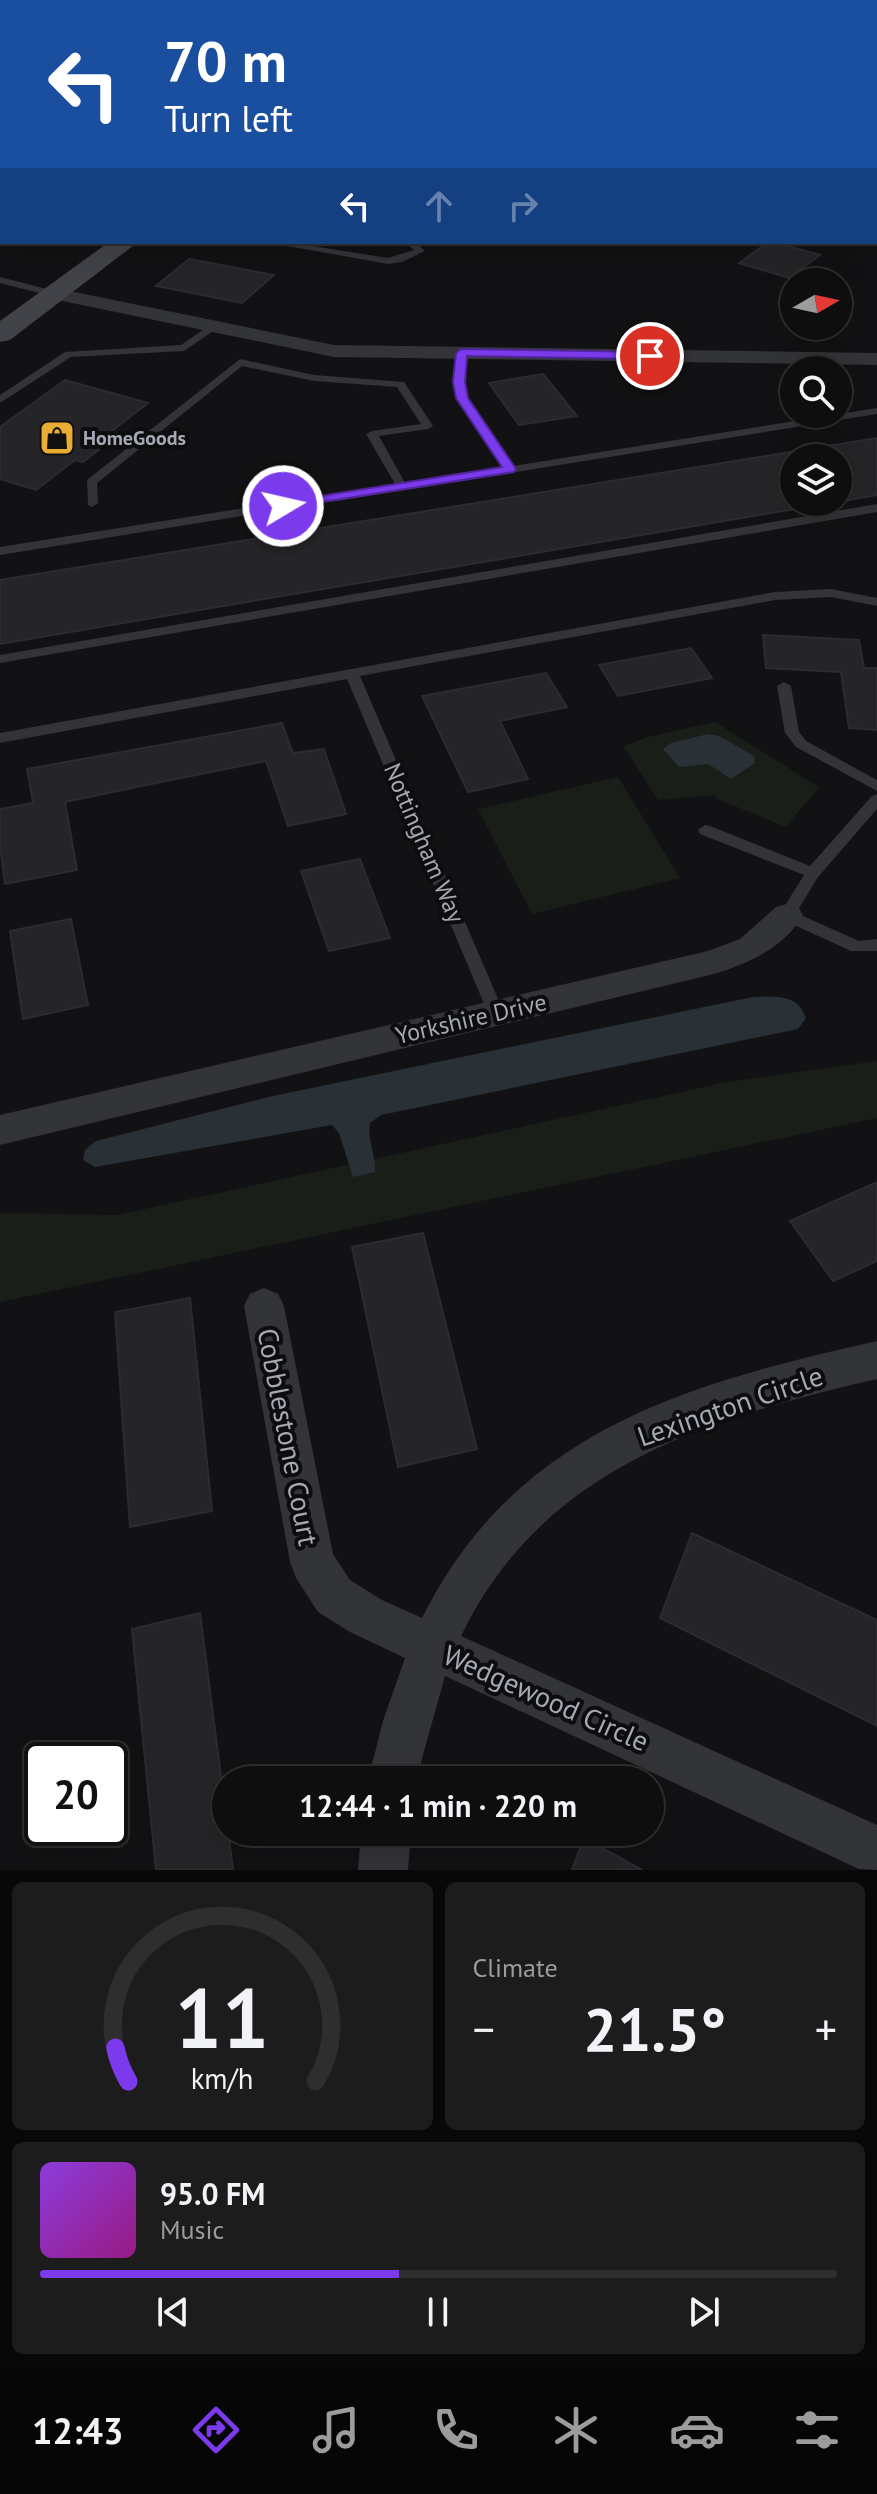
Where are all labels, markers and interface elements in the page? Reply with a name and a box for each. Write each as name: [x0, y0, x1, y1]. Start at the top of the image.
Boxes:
text: 70 m: [164, 25, 287, 97]
icon: left: [32, 32, 136, 136]
text: Turn left: [164, 95, 293, 142]
icon: left: [333, 184, 377, 228]
icon: ahead: [417, 184, 461, 228]
icon: right: [501, 184, 545, 228]
north arrow: [780, 268, 852, 340]
map controls: [780, 268, 852, 516]
pin: [616, 322, 684, 390]
icon: arrive: [628, 334, 672, 378]
button: search: [780, 356, 852, 428]
shop icon: HomeGoods: [38, 419, 76, 457]
place label: HomeGoods: [83, 425, 186, 451]
button: layers: [780, 444, 852, 516]
position arrow: [241, 464, 325, 548]
street label: Nottingham Way: [377, 758, 472, 927]
street label: Yorkshire Drive: [392, 986, 549, 1051]
street label: Cobblestone Court: [249, 1325, 328, 1549]
street label: Lexington Circle: [632, 1357, 827, 1455]
street label: Wedgewood Circle: [438, 1636, 655, 1759]
speed limit sign: 20: [24, 1742, 128, 1846]
text: 12:44 · 1 min · 220 m: [299, 1786, 577, 1825]
text: Climate: [473, 1951, 558, 1984]
text: 11: [175, 1963, 269, 2071]
text: 21.5°: [583, 1990, 726, 2068]
text: −: [473, 2000, 495, 2057]
text: +: [815, 2000, 837, 2057]
text: km/h: [191, 2060, 254, 2097]
text: 95.0 FM: [160, 2174, 265, 2213]
text: Music: [160, 2213, 224, 2246]
icon: previous: [151, 2290, 195, 2334]
icon: pause: [416, 2290, 460, 2334]
icon: next: [682, 2290, 726, 2334]
icon: directions: [188, 2402, 244, 2458]
icon: music: [308, 2402, 364, 2458]
icon: phone: [428, 2402, 484, 2458]
icon: climate: [548, 2402, 604, 2458]
icon: car: [669, 2402, 725, 2458]
icon: filters: [789, 2402, 845, 2458]
text: 12:43: [32, 2407, 123, 2454]

